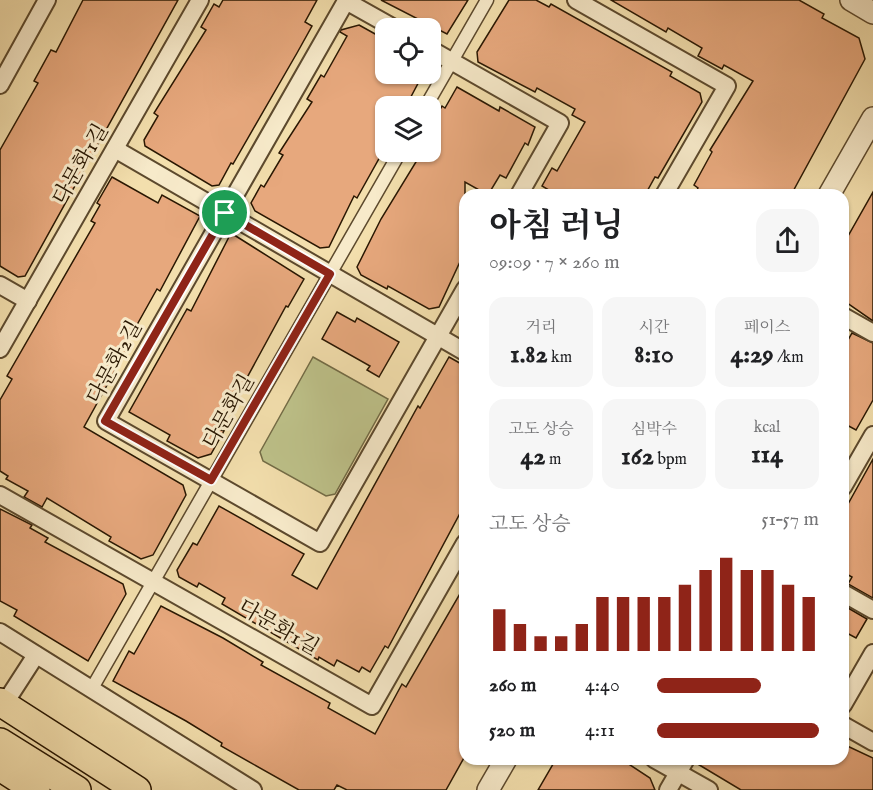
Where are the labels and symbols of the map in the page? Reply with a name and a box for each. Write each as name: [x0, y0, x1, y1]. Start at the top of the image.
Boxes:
street label: 다문화1길: [47, 119, 115, 210]
pin: [199, 187, 250, 238]
street label: 다문화2길: [81, 316, 149, 409]
street label: 다문화길: [197, 370, 261, 454]
street label: 다문화1길: [233, 594, 324, 662]

